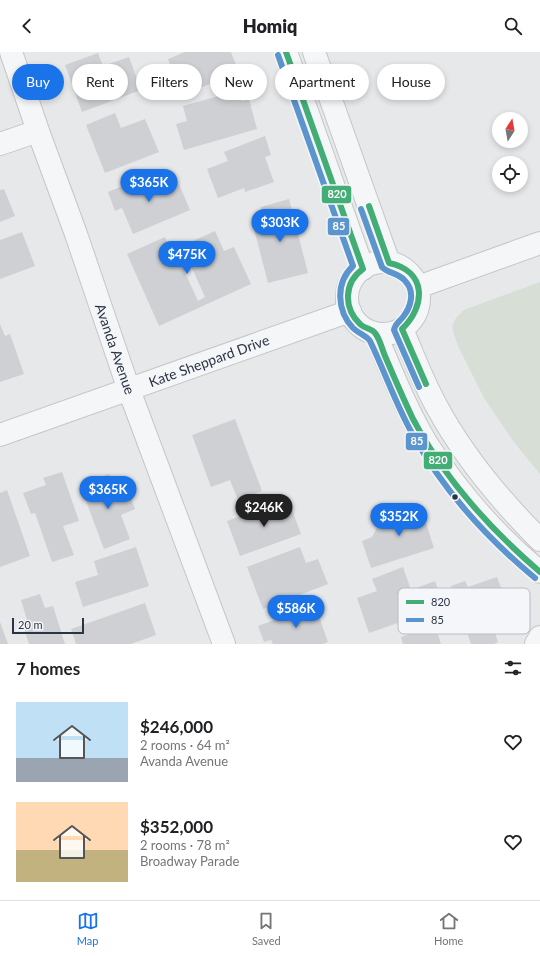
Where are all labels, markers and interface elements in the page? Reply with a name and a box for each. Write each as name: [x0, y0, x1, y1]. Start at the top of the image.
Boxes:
icon: back: [16, 15, 38, 37]
text: Homiq: [243, 15, 297, 37]
icon: search: [502, 15, 524, 37]
chip: Buy: [12, 64, 64, 100]
chip: Rent: [72, 64, 128, 100]
chip: Filters: [136, 64, 202, 100]
chip: New: [210, 64, 267, 100]
chip: Apartment: [275, 64, 369, 100]
chip: House: [377, 64, 445, 100]
north arrow: [492, 112, 528, 148]
map controls: [492, 112, 528, 192]
button: locate: [492, 156, 528, 192]
pin: $365K: [121, 169, 177, 203]
text: $365K: [129, 174, 169, 190]
line badge: 820: [321, 185, 352, 204]
text: 820: [327, 187, 347, 200]
pin: $303K: [252, 209, 308, 243]
text: $303K: [260, 214, 300, 230]
line badge: 85: [327, 217, 350, 236]
text: 85: [333, 219, 345, 232]
pin: $475K: [159, 241, 215, 275]
text: $475K: [167, 246, 207, 262]
street label: Avanda Avenue: [92, 301, 139, 397]
street label: Kate Sheppard Drive: [146, 331, 271, 390]
line badge: 85: [405, 432, 428, 451]
text: 85: [411, 434, 423, 447]
line badge: 820: [423, 451, 453, 470]
text: 820: [428, 453, 448, 466]
pin: $365K: [80, 476, 136, 510]
text: $365K: [88, 481, 128, 497]
unlabelled marker: [450, 492, 460, 502]
pin: $246K: [236, 494, 292, 528]
text: $246K: [244, 499, 284, 515]
pin: $352K: [371, 503, 427, 537]
text: $352K: [379, 508, 419, 524]
legend: [398, 588, 530, 634]
pin: $586K: [268, 595, 324, 629]
text: 820: [431, 595, 451, 608]
text: $586K: [276, 600, 316, 616]
text: 85: [431, 613, 444, 626]
scale bar: [12, 616, 84, 635]
text: 20 m: [18, 618, 43, 631]
icon: filters: [502, 657, 524, 679]
text: 7 homes: [16, 658, 80, 679]
text: $246,000: [140, 716, 213, 737]
icon: home: [48, 718, 96, 766]
icon: heart: [502, 731, 524, 753]
text: 2 rooms · 64 m²: [140, 737, 230, 753]
text: Avanda Avenue: [140, 753, 228, 769]
text: $352,000: [140, 816, 213, 837]
icon: home: [48, 818, 96, 866]
icon: heart: [502, 831, 524, 853]
text: 2 rooms · 78 m²: [140, 837, 230, 853]
text: Broadway Parade: [140, 853, 239, 869]
tab: Map: [77, 910, 99, 947]
tab: Saved: [252, 910, 281, 947]
tab: Home: [434, 910, 463, 947]

